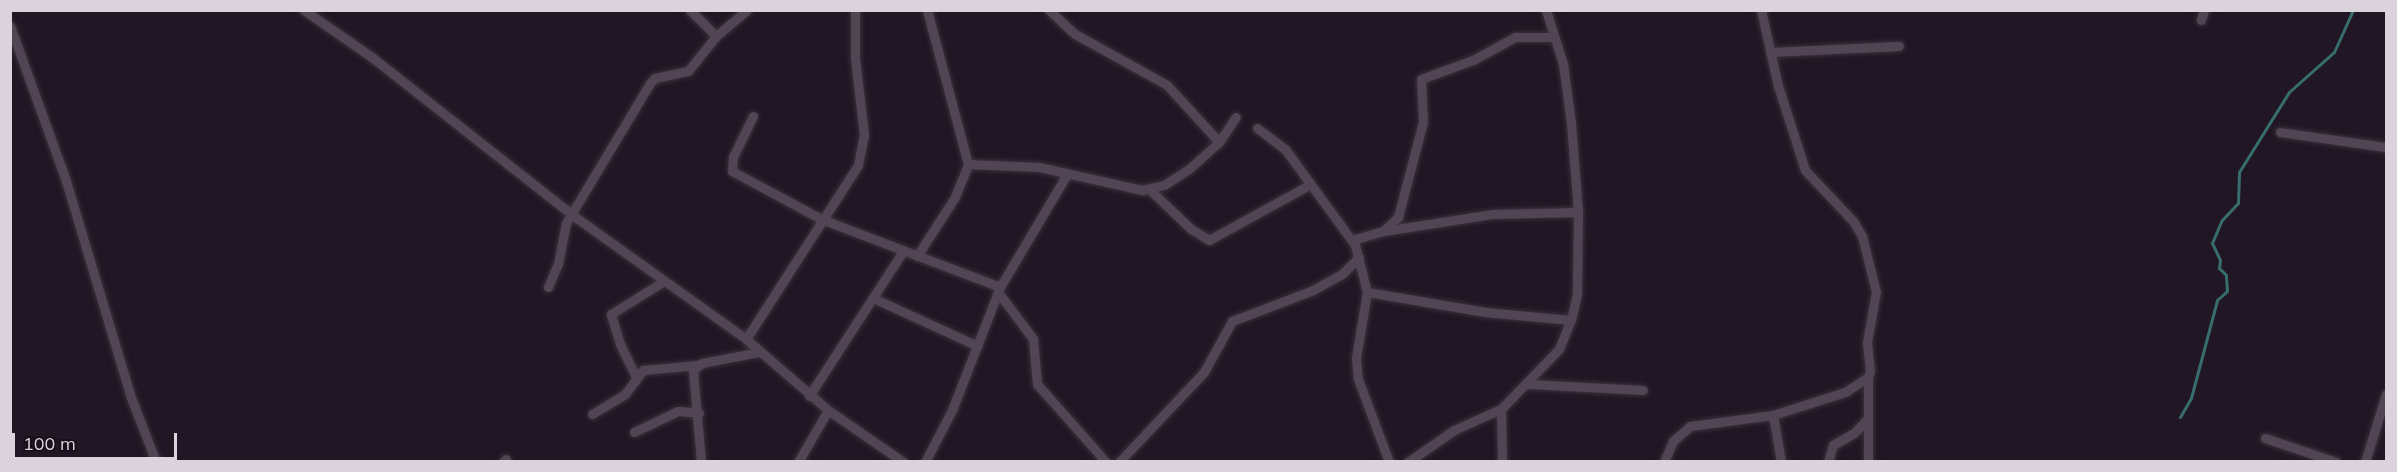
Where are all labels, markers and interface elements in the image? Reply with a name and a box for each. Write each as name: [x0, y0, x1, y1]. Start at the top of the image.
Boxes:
scale bar: [15, 421, 180, 459]
text: 100 m: [23, 432, 76, 455]

